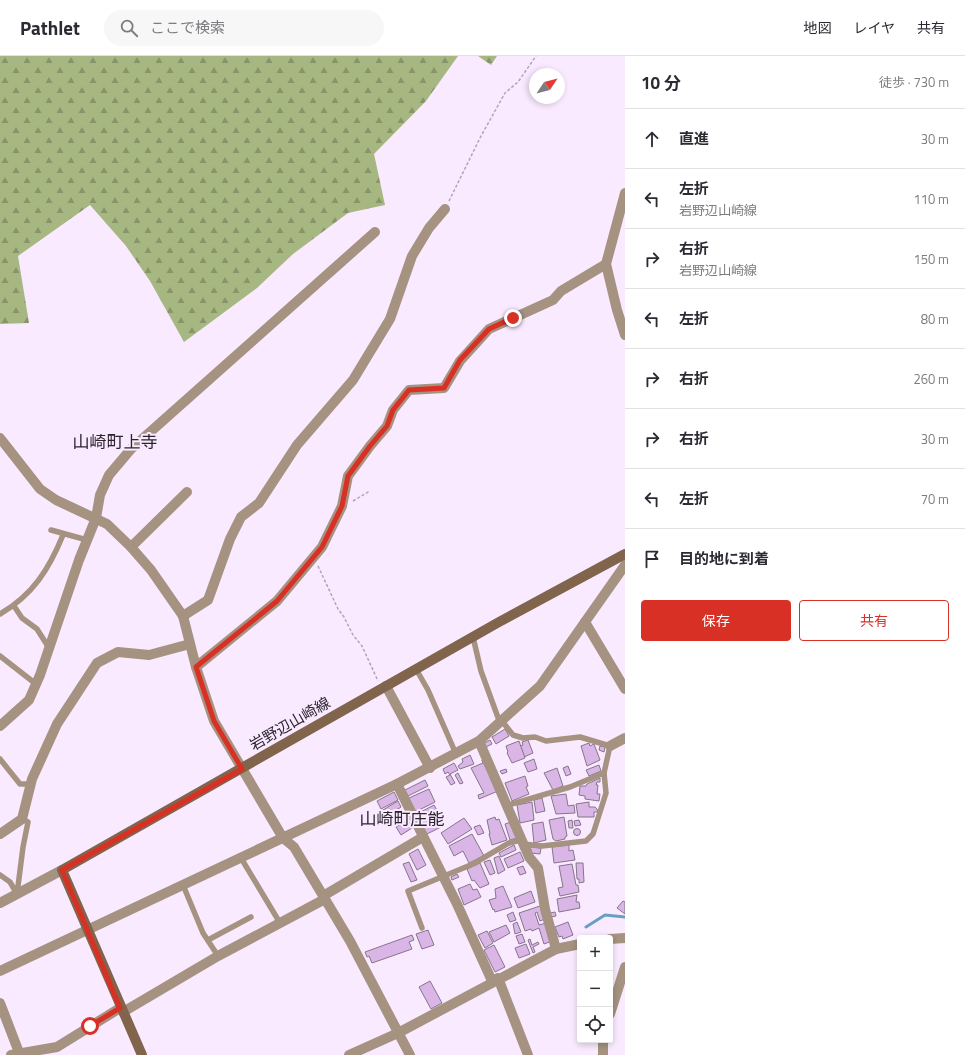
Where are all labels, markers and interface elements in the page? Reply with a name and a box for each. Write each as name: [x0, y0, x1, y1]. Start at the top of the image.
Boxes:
search box: [104, 10, 384, 46]
text: Pathlet: [20, 13, 80, 42]
text: ここで検索: [150, 16, 225, 39]
icon: search: [118, 17, 140, 39]
text: 地図: [803, 17, 831, 38]
text: レイヤ: [853, 17, 895, 38]
text: 共有: [917, 17, 945, 38]
north arrow: [529, 68, 565, 104]
text: 10 分: [641, 70, 681, 96]
text: 徒歩 · 730 m: [879, 72, 949, 92]
text: 直進: [679, 127, 709, 150]
icon: ahead: [641, 128, 663, 150]
text: 30 m: [921, 129, 949, 149]
text: 左折: [679, 177, 709, 200]
icon: left: [641, 188, 663, 210]
text: 110 m: [913, 189, 949, 209]
text: 岩野辺山崎線: [679, 200, 757, 220]
text: 右折: [679, 237, 709, 260]
icon: right: [641, 248, 663, 270]
text: 150 m: [913, 249, 949, 269]
text: 岩野辺山崎線: [679, 260, 757, 280]
text: 左折: [679, 307, 709, 330]
icon: left: [641, 308, 663, 330]
route end: [504, 309, 522, 327]
text: 80 m: [921, 309, 949, 329]
text: 右折: [679, 367, 709, 390]
icon: right: [641, 368, 663, 390]
text: 260 m: [913, 369, 949, 389]
text: 右折: [679, 427, 709, 450]
icon: right: [641, 428, 663, 450]
district label: 山崎町上寺: [73, 429, 158, 455]
text: 30 m: [921, 429, 949, 449]
text: 左折: [679, 487, 709, 510]
icon: left: [641, 488, 663, 510]
text: 70 m: [921, 489, 949, 509]
text: 目的地に到着: [679, 547, 769, 570]
icon: arrive: [641, 548, 663, 570]
button: 保存: [641, 600, 791, 641]
button: 共有: [799, 600, 949, 641]
street label: 岩野辺山崎線: [245, 691, 334, 756]
district label: 山崎町庄能: [360, 806, 445, 832]
map controls: [577, 935, 613, 1043]
button: +: [577, 935, 613, 971]
button: −: [577, 971, 613, 1007]
button: locate: [577, 1007, 613, 1043]
route start: [81, 1017, 99, 1035]

